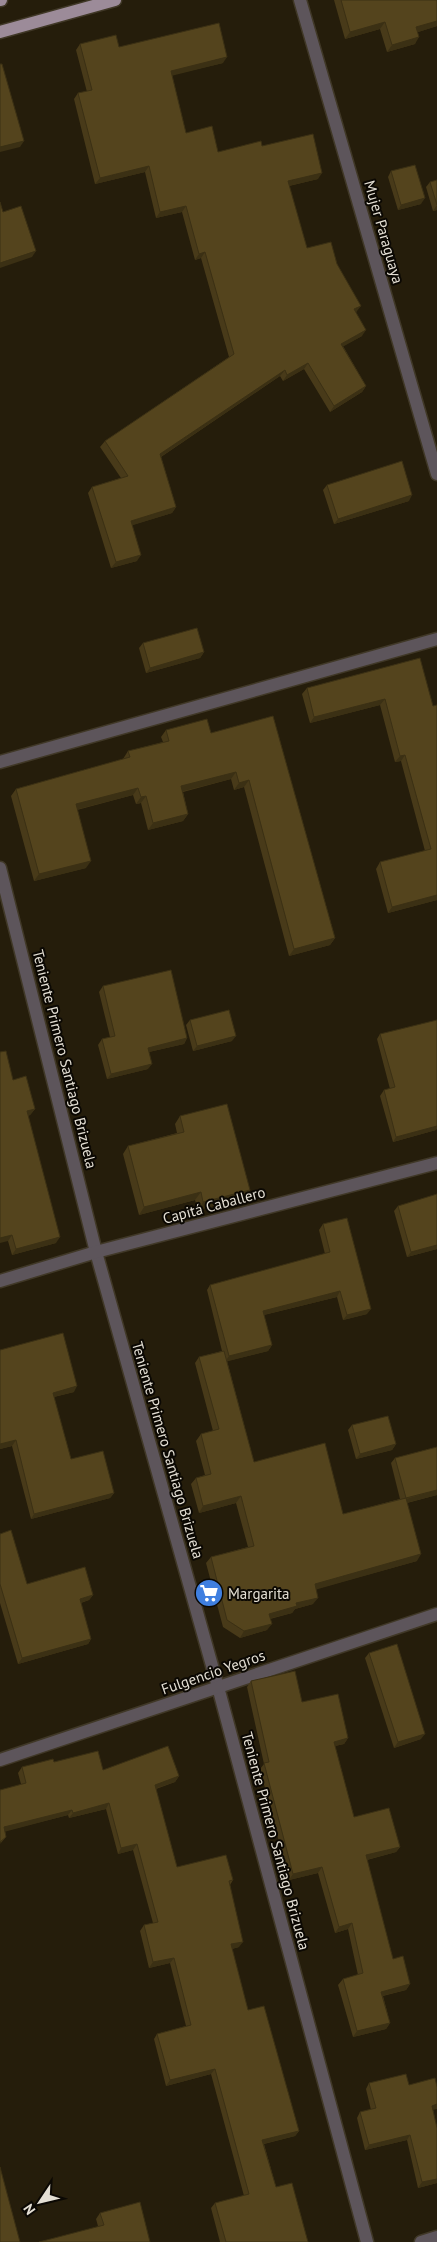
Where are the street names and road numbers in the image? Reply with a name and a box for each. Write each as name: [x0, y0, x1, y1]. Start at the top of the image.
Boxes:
street label: Mujer Paraguaya: [360, 178, 408, 286]
street label: Teniente Primero Santiago Brizuela: [29, 948, 101, 1170]
street label: Capitá Caballero: [161, 1182, 267, 1228]
street label: Teniente Primero Santiago Brizuela: [128, 1339, 208, 1561]
street label: Fulgencio Yegros: [159, 1645, 267, 1699]
street label: Teniente Primero Santiago Brizuela: [238, 1730, 314, 1952]

